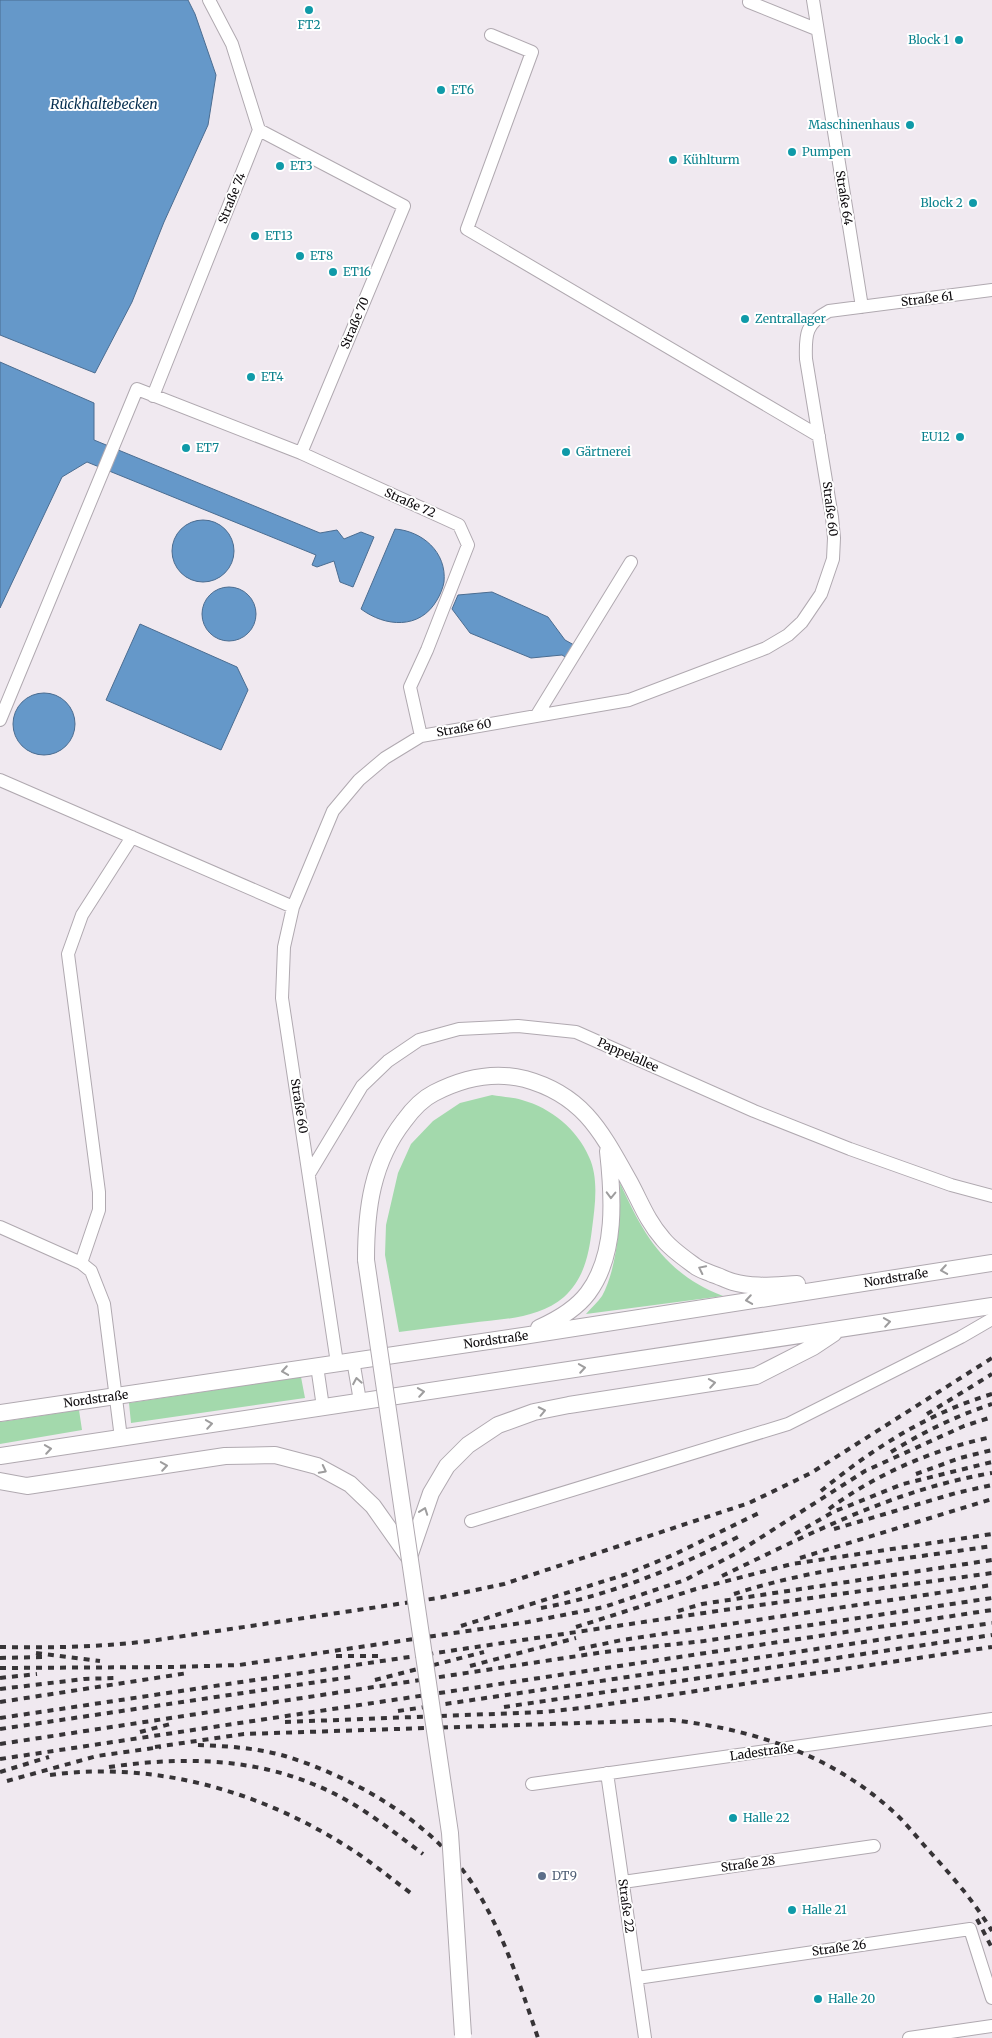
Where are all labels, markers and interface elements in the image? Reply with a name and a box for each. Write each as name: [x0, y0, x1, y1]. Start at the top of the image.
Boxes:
marker: FT2: [303, 4, 315, 16]
place label: FT2: [297, 17, 321, 32]
place label: Block 1: [908, 32, 950, 47]
marker: Block 1: [953, 34, 965, 46]
place label: ET6: [451, 82, 474, 97]
marker: ET6: [435, 84, 447, 96]
water label: Rückhaltebecken: [50, 95, 158, 113]
place label: Maschinenhaus: [808, 117, 900, 132]
marker: Maschinenhaus: [904, 119, 916, 131]
place label: Pumpen: [802, 144, 851, 159]
marker: Pumpen: [786, 146, 798, 158]
place label: Kühlturm: [683, 152, 740, 167]
marker: Kühlturm: [667, 154, 679, 166]
place label: ET3: [290, 158, 313, 173]
marker: ET3: [274, 160, 286, 172]
street label: Straße 64: [833, 169, 856, 227]
street label: Straße 74: [215, 170, 249, 226]
place label: Block 2: [921, 195, 963, 210]
marker: Block 2: [967, 197, 979, 209]
place label: ET13: [265, 228, 293, 243]
marker: ET13: [249, 230, 261, 242]
place label: ET8: [310, 248, 333, 263]
marker: ET8: [294, 250, 306, 262]
place label: ET16: [343, 264, 371, 279]
marker: ET16: [327, 266, 339, 278]
street label: Straße 61: [900, 288, 954, 309]
street label: Straße 70: [337, 294, 372, 351]
place label: Zentrallager: [755, 311, 827, 326]
marker: Zentrallager: [739, 313, 751, 325]
place label: ET4: [261, 369, 284, 384]
marker: ET4: [245, 371, 257, 383]
place label: EU12: [921, 429, 950, 444]
marker: EU12: [954, 431, 966, 443]
place label: ET7: [196, 440, 219, 455]
marker: ET7: [180, 442, 192, 454]
place label: Gärtnerei: [576, 444, 631, 459]
marker: Gärtnerei: [560, 446, 572, 458]
street label: Straße 60: [820, 480, 841, 538]
street label: Straße 72: [382, 485, 438, 520]
street label: Straße 60: [435, 715, 493, 740]
street label: Pappelallee: [595, 1034, 661, 1075]
street label: Straße 60: [288, 1077, 311, 1135]
one-way arrow: [606, 1191, 616, 1199]
one-way arrow: [698, 1265, 707, 1275]
street label: Nordstraße: [863, 1265, 929, 1290]
one-way arrow: [939, 1265, 948, 1275]
one-way arrow: [744, 1295, 753, 1305]
one-way arrow: [883, 1317, 891, 1328]
street label: Nordstraße: [463, 1328, 529, 1351]
one-way arrow: [578, 1363, 586, 1374]
one-way arrow: [280, 1365, 289, 1375]
one-way arrow: [352, 1377, 362, 1385]
one-way arrow: [708, 1379, 717, 1389]
street label: Nordstraße: [63, 1387, 129, 1410]
one-way arrow: [418, 1387, 426, 1398]
one-way arrow: [537, 1406, 546, 1416]
one-way arrow: [205, 1420, 213, 1430]
one-way arrow: [44, 1444, 53, 1454]
one-way arrow: [160, 1461, 168, 1471]
one-way arrow: [318, 1464, 327, 1474]
one-way arrow: [418, 1507, 428, 1516]
street label: Ladestraße: [729, 1740, 795, 1763]
place label: Halle 22: [743, 1810, 790, 1825]
marker: Halle 22: [727, 1812, 739, 1824]
street label: Straße 28: [720, 1852, 776, 1875]
place label: DT9: [552, 1868, 577, 1883]
marker: DT9: [536, 1870, 548, 1882]
street label: Straße 22: [615, 1878, 638, 1934]
place label: Halle 21: [802, 1902, 847, 1917]
marker: Halle 21: [786, 1904, 798, 1916]
street label: Straße 26: [811, 1936, 867, 1959]
place label: Halle 20: [828, 1991, 875, 2006]
marker: Halle 20: [812, 1993, 824, 2005]

